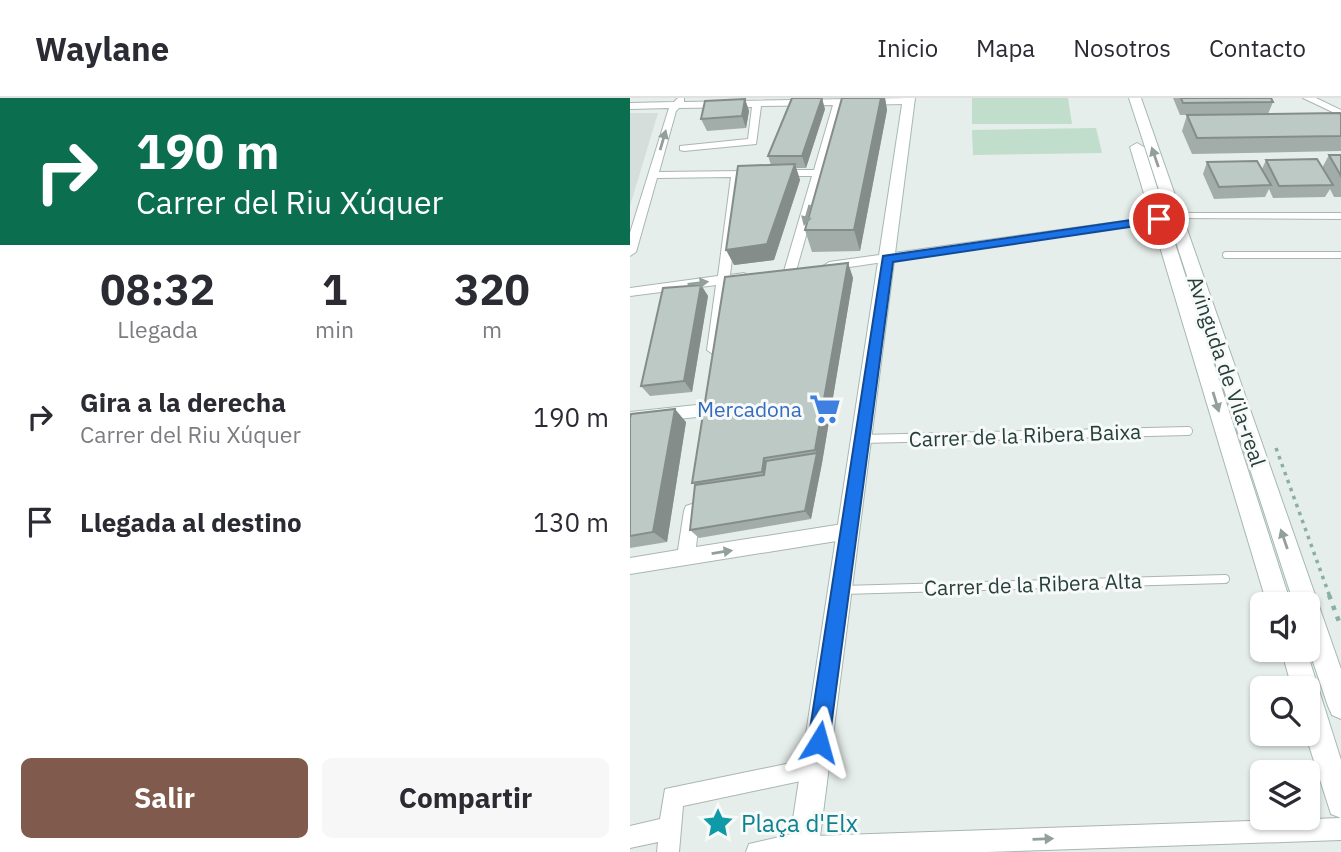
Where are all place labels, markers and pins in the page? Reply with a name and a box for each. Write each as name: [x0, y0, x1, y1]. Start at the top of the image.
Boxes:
pin: [1129, 189, 1189, 249]
supermarket icon: Mercadona: [808, 392, 842, 426]
place label: Mercadona: [697, 395, 802, 423]
place icon: Plaça d'Elx: [701, 806, 735, 840]
place label: Plaça d'Elx: [741, 807, 858, 839]

